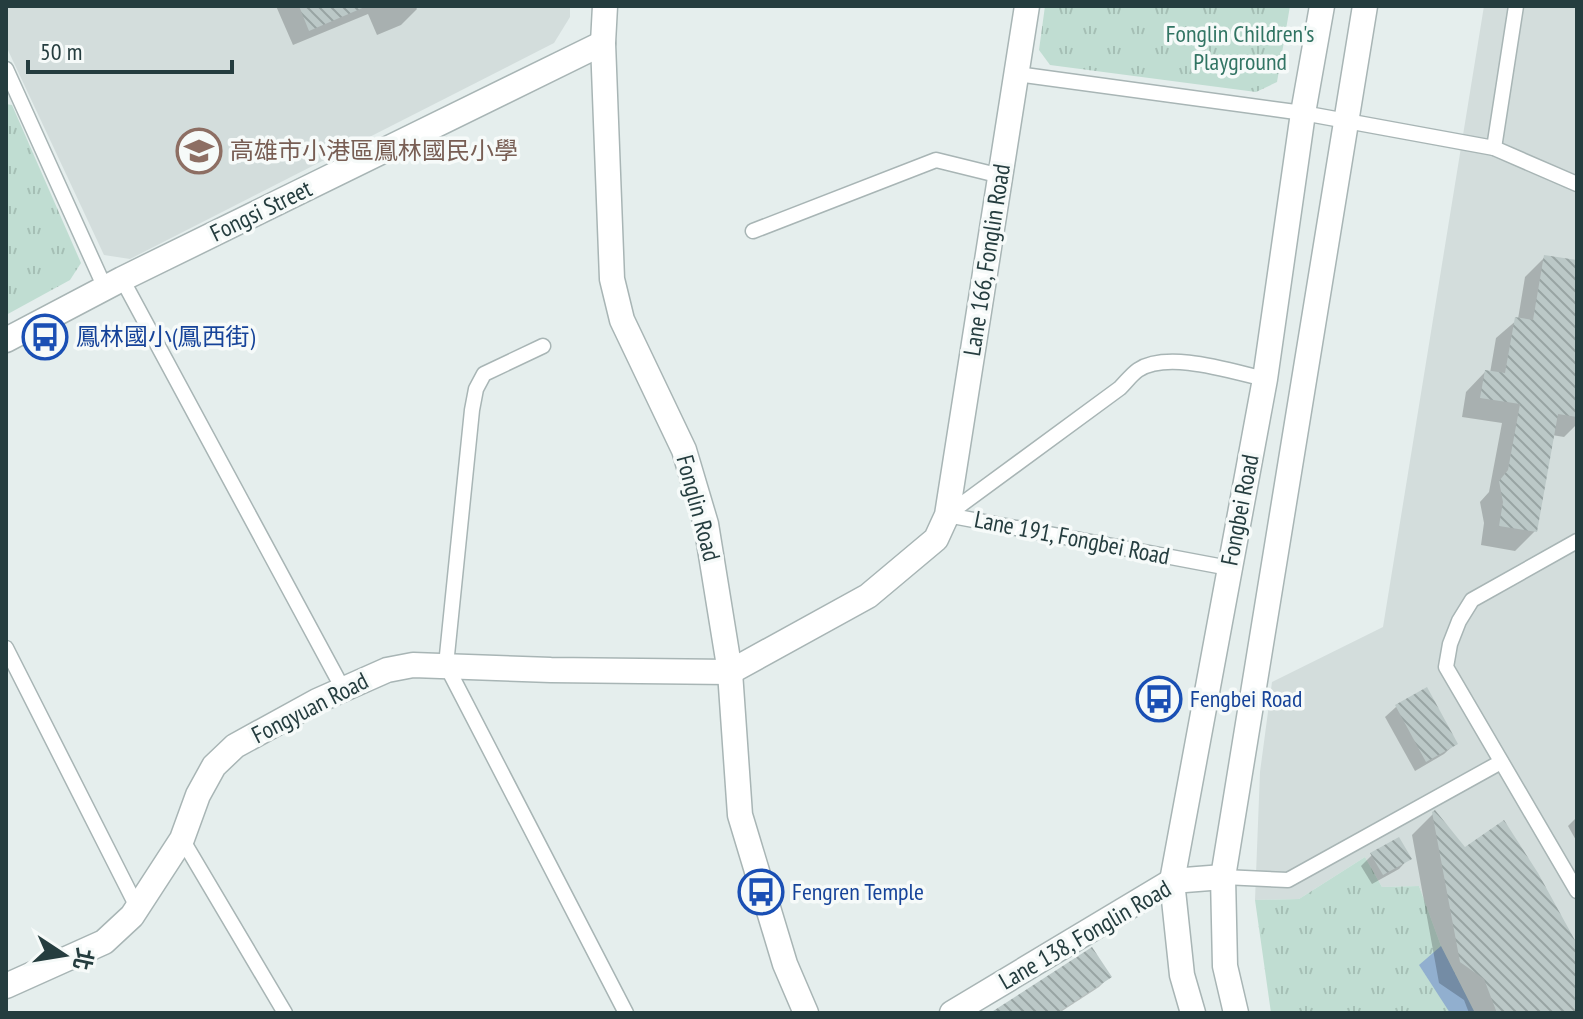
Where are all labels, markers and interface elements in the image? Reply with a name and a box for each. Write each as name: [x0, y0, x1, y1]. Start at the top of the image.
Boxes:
park label: Fonglin Children's Playground: [1166, 18, 1314, 77]
scale bar: [28, 24, 232, 74]
text: 50 m: [40, 36, 82, 67]
school or university icon: 高雄市小港區鳳林國民小學: [175, 127, 223, 175]
place label: 高雄市小港區鳳林國民小學: [230, 135, 518, 166]
street label: Lane 166, Fonglin Road: [956, 162, 1017, 358]
street label: Fongsi Street: [205, 172, 317, 248]
bus stop icon: 鳳林國小(鳳西街): [21, 313, 69, 361]
place label: 鳳林國小(鳳西街): [76, 321, 256, 352]
street label: Fonglin Road: [669, 451, 728, 564]
street label: Fongbei Road: [1214, 452, 1265, 568]
street label: Lane 191, Fongbei Road: [972, 503, 1172, 572]
street label: Fongyuan Road: [246, 665, 373, 750]
bus stop icon: Fengbei Road: [1135, 675, 1183, 723]
place label: Fengbei Road: [1190, 683, 1302, 714]
bus stop icon: Fengren Temple: [737, 868, 785, 916]
street label: Lane 138, Fonglin Road: [993, 873, 1176, 996]
place label: Fengren Temple: [792, 876, 924, 907]
north arrow: [24, 915, 104, 995]
text: 北: [68, 945, 100, 973]

